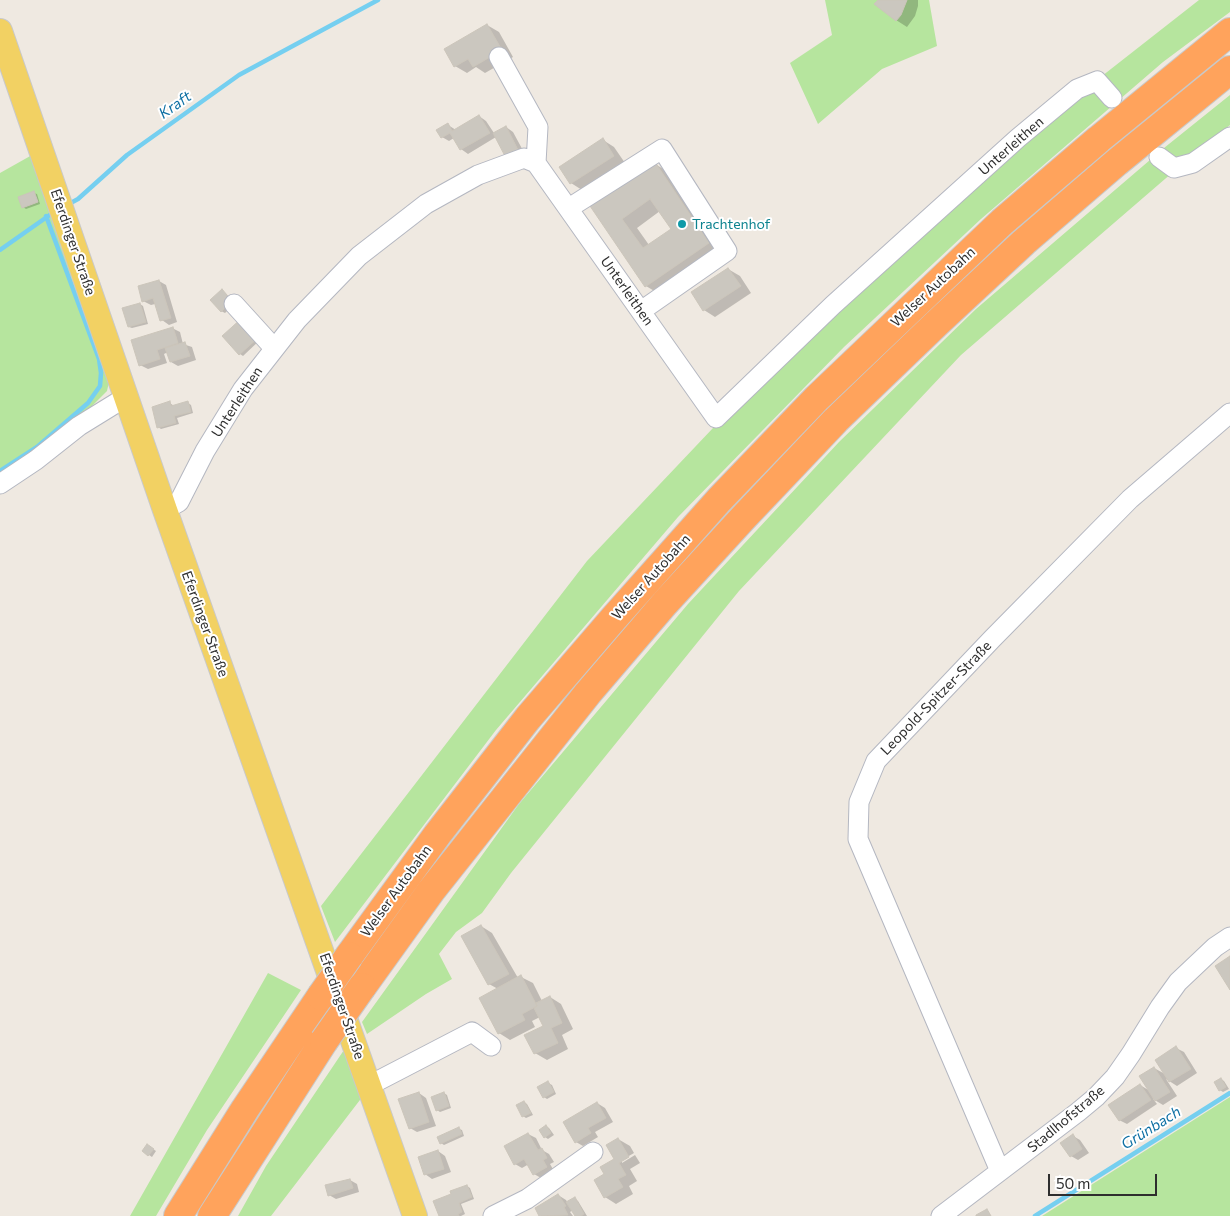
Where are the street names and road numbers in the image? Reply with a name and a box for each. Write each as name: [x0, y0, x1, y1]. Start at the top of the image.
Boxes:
street label: Unterleithen: [975, 113, 1047, 179]
street label: Eferdinger Straße: [47, 187, 99, 297]
street label: Welser Autobahn: [887, 244, 979, 330]
street label: Unterleithen: [597, 253, 657, 329]
street label: Unterleithen: [208, 364, 266, 440]
street label: Welser Autobahn: [608, 531, 694, 623]
street label: Eferdinger Straße: [178, 569, 232, 679]
street label: Leopold-Spitzer-Straße: [877, 637, 995, 759]
street label: Welser Autobahn: [357, 842, 435, 940]
street label: Eferdinger Straße: [316, 951, 368, 1061]
street label: Stadlhofstraße: [1024, 1082, 1108, 1156]

